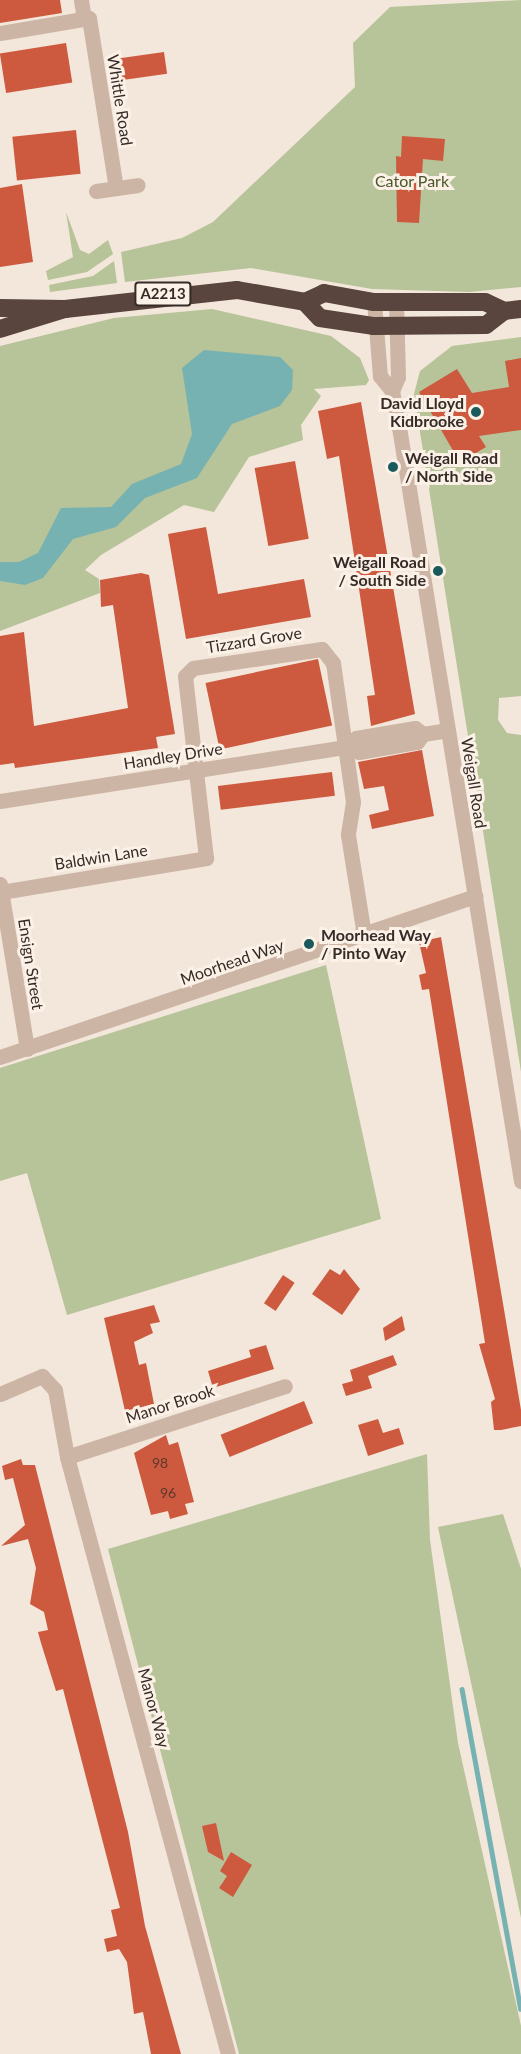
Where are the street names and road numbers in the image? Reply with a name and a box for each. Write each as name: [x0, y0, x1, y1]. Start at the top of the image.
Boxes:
street label: Whittle Road: [103, 53, 137, 147]
road number: A2213: [133, 282, 193, 306]
street label: Tizzard Grove: [205, 623, 303, 657]
street label: Weigall Road: [457, 736, 491, 830]
street label: Handley Drive: [122, 739, 224, 773]
street label: Baldwin Lane: [53, 840, 149, 874]
street label: Ensign Street: [14, 917, 48, 1011]
street label: Moorhead Way: [178, 935, 286, 989]
street label: Manor Brook: [123, 1381, 217, 1427]
street label: Manor Way: [134, 1666, 174, 1750]

